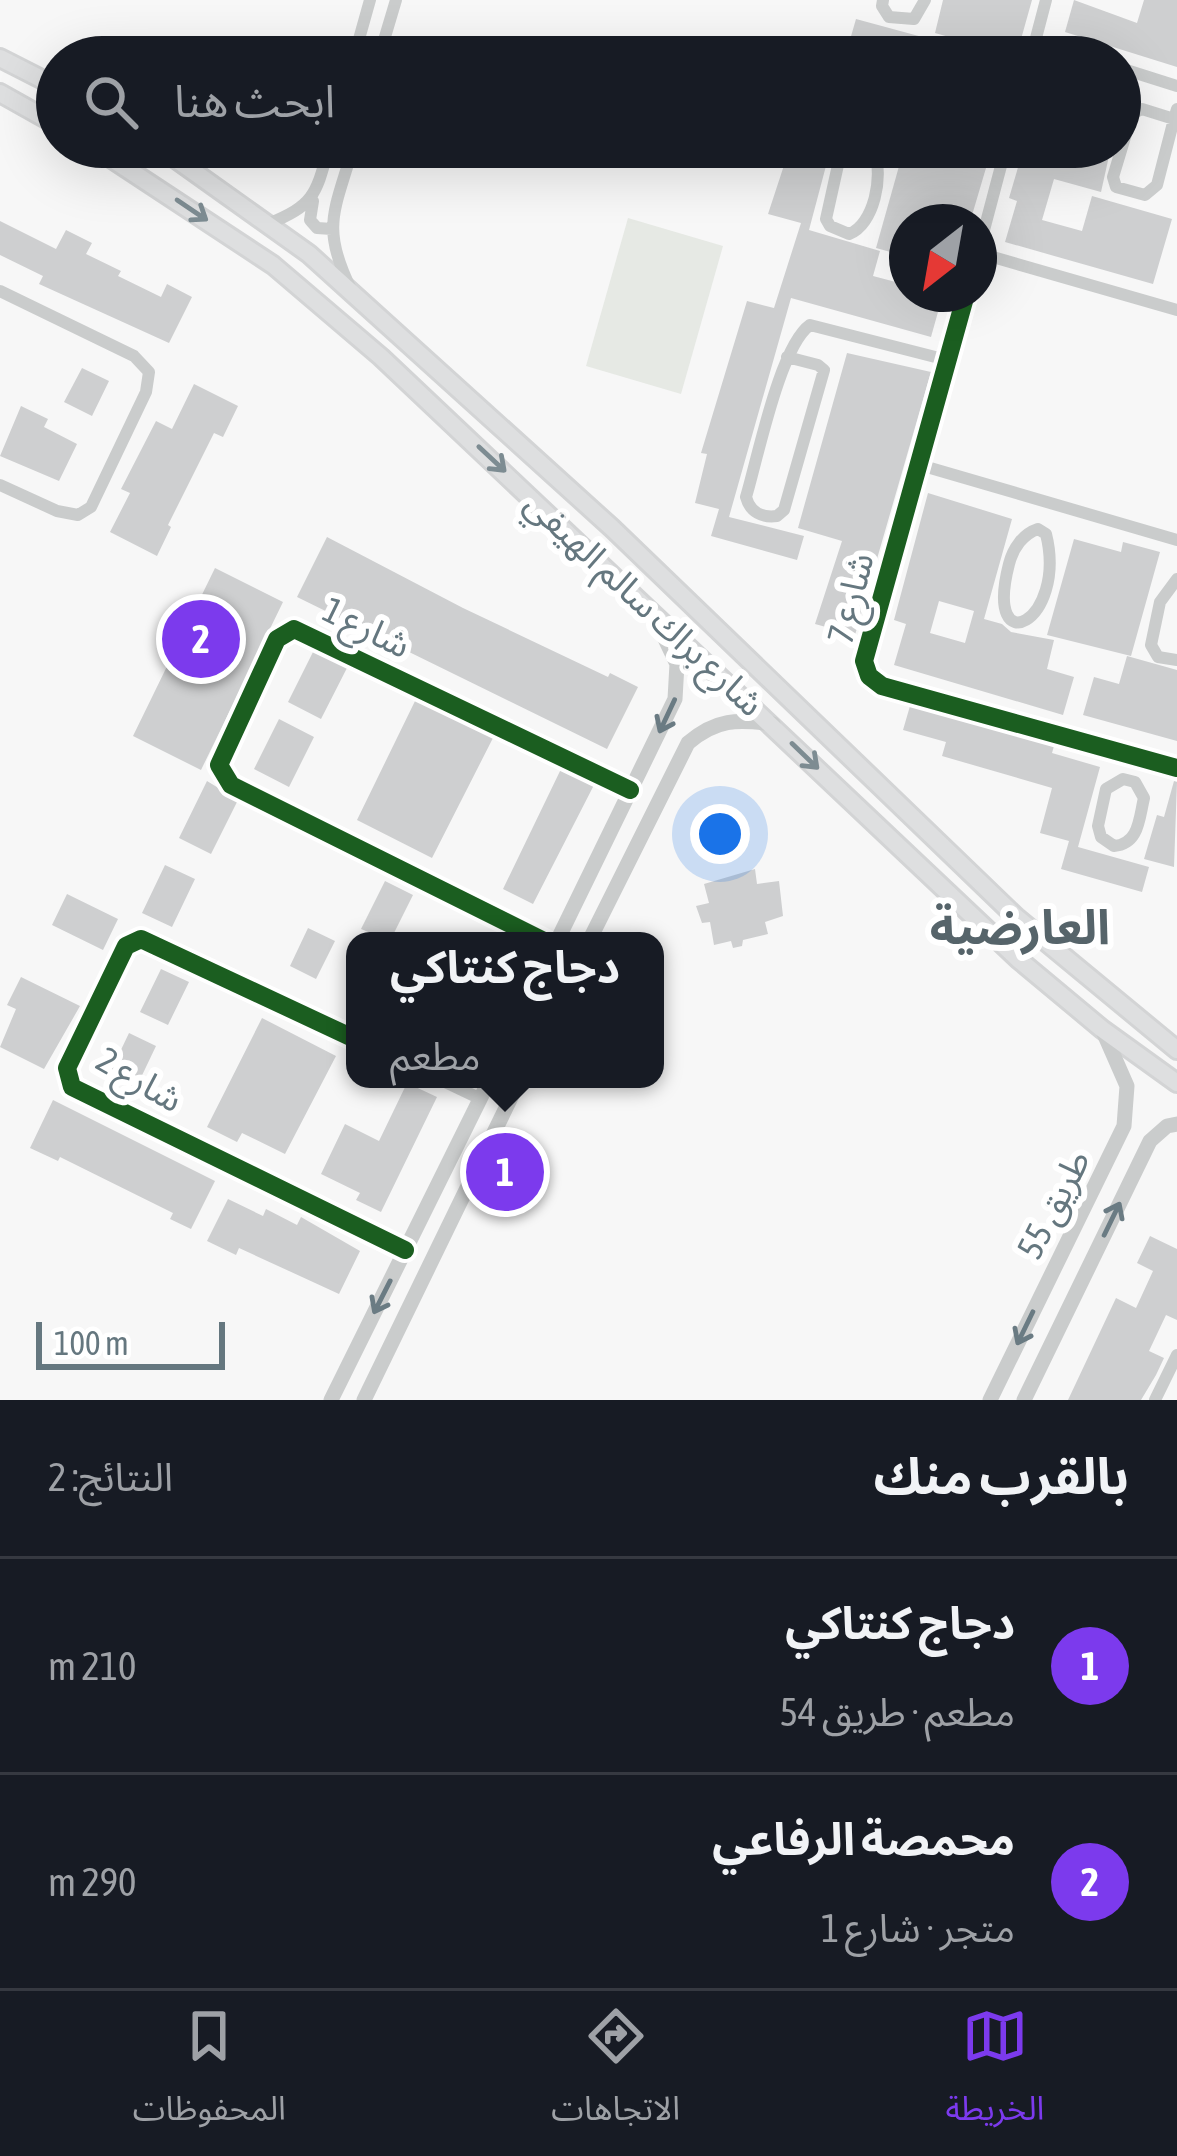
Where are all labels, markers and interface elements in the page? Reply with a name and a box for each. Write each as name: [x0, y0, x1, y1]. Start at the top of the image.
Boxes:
search box: [36, 36, 1141, 168]
icon: search: [78, 69, 144, 135]
text: ابحث هنا: [174, 75, 335, 127]
one-way arrow: [175, 198, 209, 223]
north arrow: [889, 204, 997, 312]
one-way arrow: [477, 444, 507, 472]
street label: شارع براك سالم الهيفي: [512, 482, 773, 730]
street label: شارع 7: [818, 548, 887, 649]
street label: شارع 1: [314, 588, 418, 671]
pin: 2: [162, 594, 240, 684]
one-way arrow: [655, 697, 677, 733]
one-way arrow: [790, 741, 819, 770]
your location: [690, 804, 750, 864]
district label: العارضية: [930, 899, 1110, 956]
popup: [346, 932, 664, 1088]
text: دجاج كنتاكي: [390, 941, 620, 993]
text: مطعم: [390, 1034, 480, 1078]
street label: شارع 2: [87, 1038, 190, 1125]
pin: 1: [466, 1127, 544, 1217]
street label: طريق 55: [1008, 1143, 1100, 1266]
one-way arrow: [1102, 1202, 1124, 1238]
one-way arrow: [369, 1278, 392, 1314]
one-way arrow: [1013, 1310, 1036, 1345]
scale bar: [36, 1316, 225, 1369]
text: 100 m: [54, 1324, 129, 1362]
text: بالقرب منك: [873, 1446, 1129, 1505]
text: النتائج: 2: [48, 1455, 173, 1499]
text: دجاج كنتاكي: [785, 1597, 1015, 1649]
text: 210 m: [48, 1644, 136, 1688]
text: 1: [1081, 1644, 1099, 1688]
text: مطعم · طريق 54: [780, 1690, 1015, 1734]
text: محمصة الرفاعي: [712, 1813, 1015, 1865]
text: 290 m: [48, 1860, 136, 1904]
text: 2: [1081, 1860, 1099, 1904]
text: متجر · شارع 1: [821, 1906, 1015, 1950]
tab: المحفوظات: [133, 2003, 286, 2144]
tab: الاتجاهات: [551, 2003, 680, 2144]
tab: الخريطة: [945, 2003, 1044, 2144]

